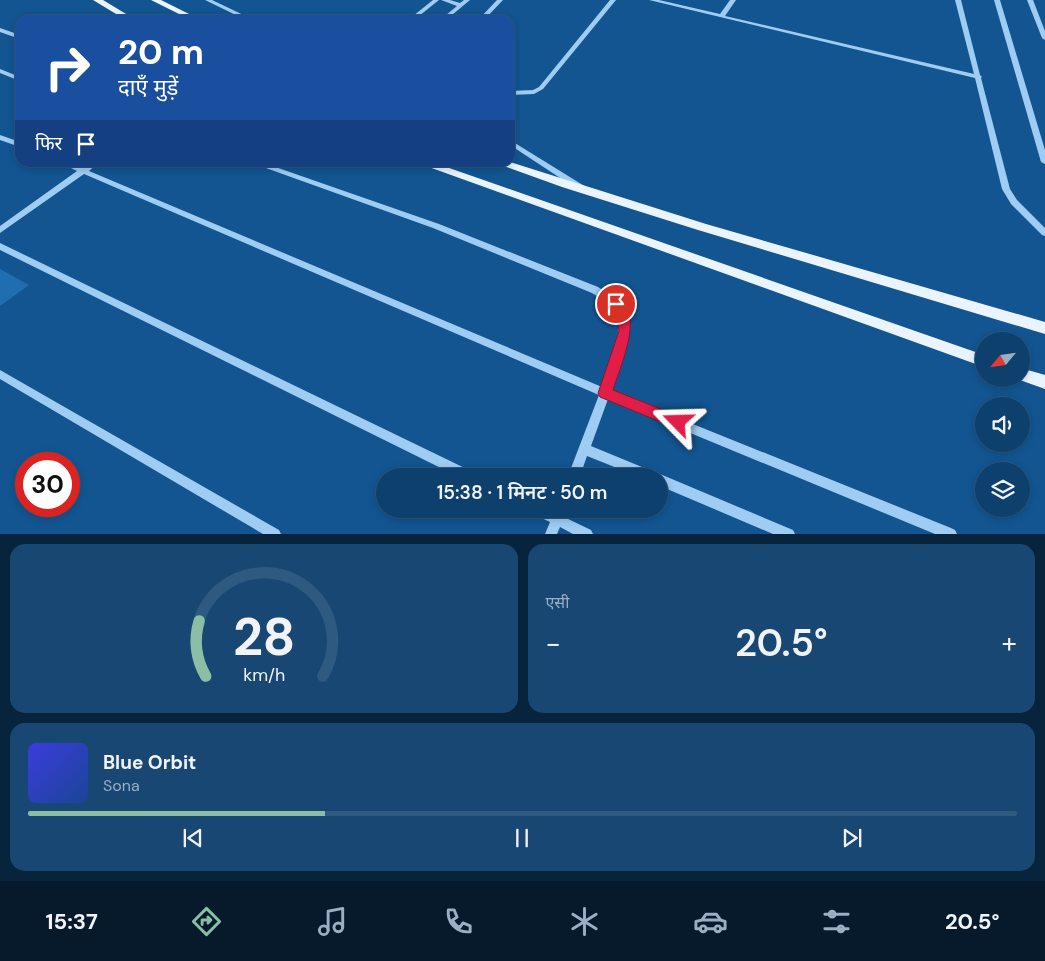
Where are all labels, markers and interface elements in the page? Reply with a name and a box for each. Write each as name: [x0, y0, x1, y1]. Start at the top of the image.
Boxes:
text: 20 m: [118, 29, 204, 75]
icon: right: [35, 35, 100, 100]
text: दाएँ मुड़ें: [118, 73, 178, 102]
icon: arrive: [72, 130, 100, 158]
text: फिर: [35, 131, 62, 156]
pin: [595, 283, 637, 325]
icon: arrive: [602, 290, 630, 318]
north arrow: [975, 332, 1030, 388]
map controls: [975, 332, 1030, 517]
position arrow: [651, 395, 703, 447]
button: sound: [975, 397, 1030, 452]
speed limit sign: 30: [15, 452, 80, 517]
button: layers: [975, 462, 1030, 517]
text: 15:38 · 1 मिनट · 50 m: [437, 480, 607, 505]
text: एसी: [546, 592, 569, 613]
text: 28: [232, 603, 295, 671]
text: 20.5°: [735, 618, 828, 668]
text: −: [546, 625, 561, 662]
text: +: [1002, 625, 1017, 662]
text: km/h: [243, 663, 285, 687]
text: Blue Orbit: [103, 750, 196, 775]
text: Sona: [103, 775, 140, 796]
icon: previous: [179, 824, 207, 852]
icon: pause: [508, 824, 536, 852]
icon: next: [838, 824, 866, 852]
icon: directions: [189, 904, 224, 939]
icon: music: [315, 904, 350, 939]
icon: phone: [441, 904, 476, 939]
icon: climate: [567, 904, 602, 939]
icon: car: [693, 904, 728, 939]
icon: filters: [819, 904, 854, 939]
text: 15:37: [46, 907, 98, 936]
text: 20.5°: [945, 907, 999, 936]

